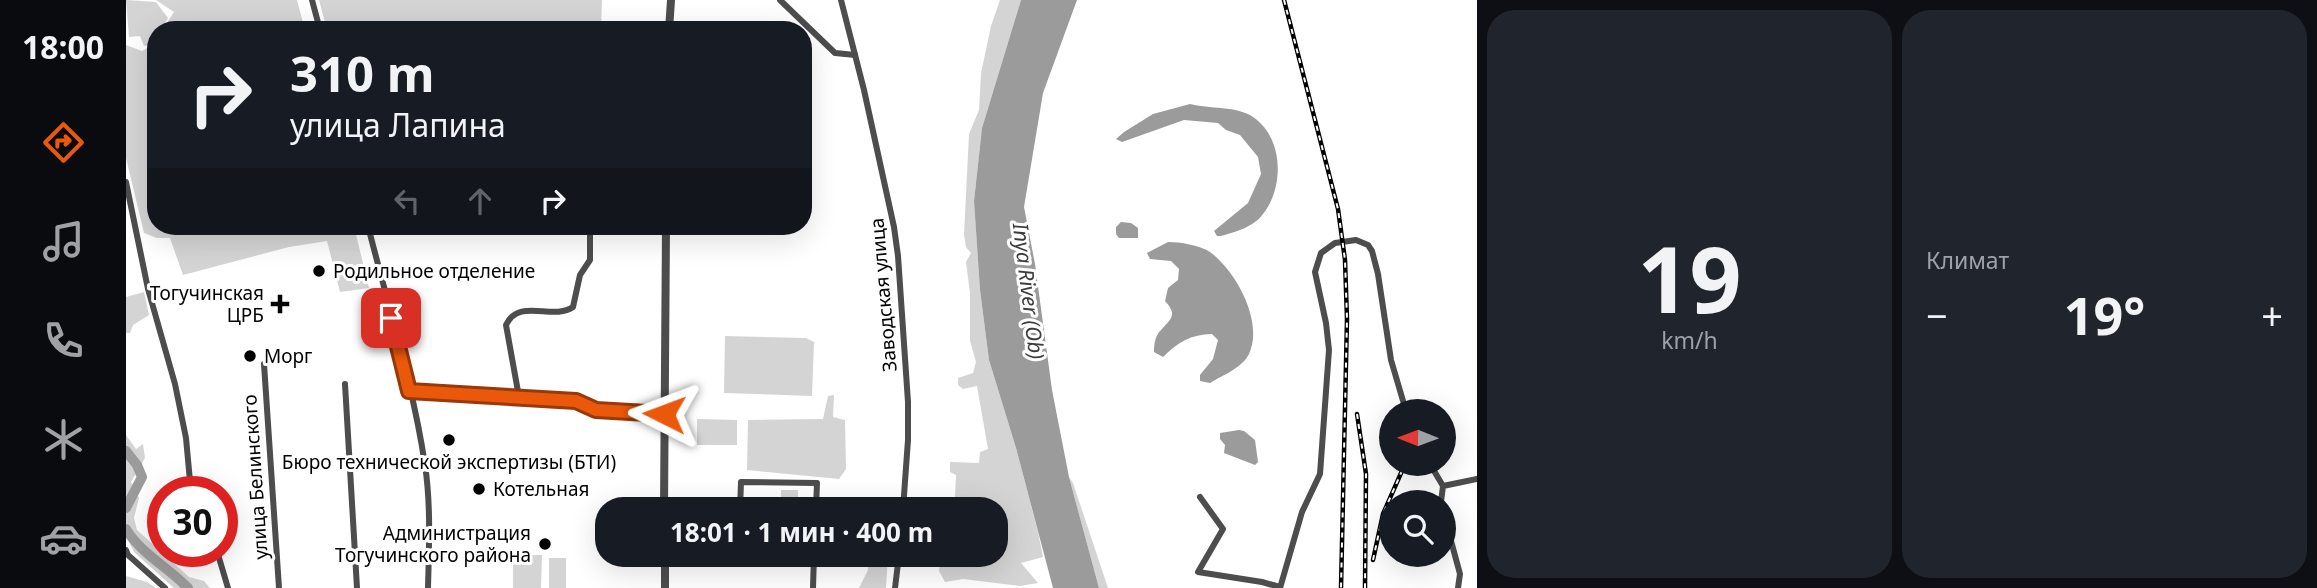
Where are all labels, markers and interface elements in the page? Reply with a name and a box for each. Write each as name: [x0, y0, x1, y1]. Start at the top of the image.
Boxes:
text: 18:00: [22, 25, 104, 68]
text: 310 m: [290, 40, 435, 106]
icon: right: [175, 49, 266, 140]
text: улица Лапина: [290, 103, 506, 146]
icon: directions: [39, 118, 88, 167]
icon: left: [388, 182, 426, 220]
icon: ahead: [461, 182, 499, 220]
icon: right: [534, 182, 572, 220]
text: 19: [1637, 216, 1742, 340]
icon: music: [39, 217, 88, 266]
street label: Заводская улица: [863, 217, 903, 373]
water label: Inya River (Ob): [1007, 220, 1051, 361]
text: Климат: [1926, 244, 2009, 276]
place label: Родильное отделение: [333, 258, 535, 284]
marker: Родильное отделение: [311, 263, 327, 279]
text: 19°: [2064, 279, 2145, 350]
place label: Тогучинская ЦРБ: [150, 280, 264, 328]
pin: [361, 288, 421, 348]
text: −: [1926, 289, 1948, 341]
text: +: [2261, 289, 2283, 341]
marker: Тогучинская ЦРБ: [270, 294, 290, 314]
icon: arrive: [372, 299, 410, 337]
icon: phone: [39, 316, 88, 365]
text: km/h: [1661, 324, 1718, 356]
place label: Морг: [264, 343, 312, 369]
marker: Морг: [242, 348, 258, 364]
position arrow: [627, 377, 701, 451]
street label: улица Белинского: [236, 394, 274, 560]
north arrow: [1379, 399, 1456, 476]
map controls: [1379, 399, 1456, 567]
icon: climate: [39, 415, 88, 464]
marker: Бюро технической экспертизы (БТИ): [441, 432, 457, 448]
place label: Бюро технической экспертизы (БТИ): [282, 449, 616, 475]
speed limit sign: 30: [147, 476, 238, 567]
place label: Котельная: [493, 476, 589, 502]
marker: Котельная: [471, 481, 487, 497]
button: search: [1379, 490, 1456, 567]
icon: car: [39, 514, 88, 563]
text: 18:01 · 1 мин · 400 m: [670, 514, 933, 550]
place label: Администрация Тогучинского района: [335, 520, 531, 568]
marker: Администрация Тогучинского района: [537, 536, 553, 552]

